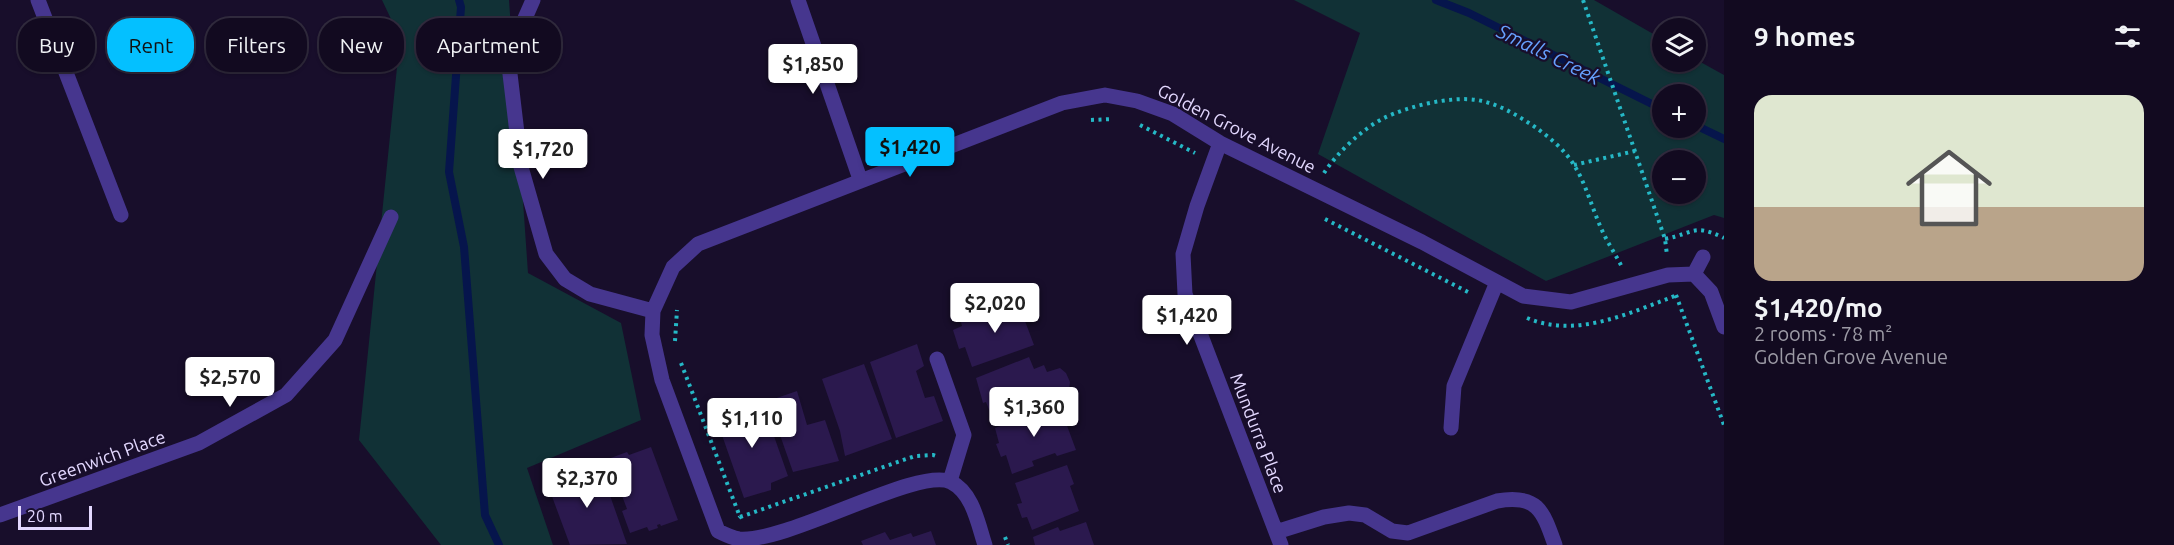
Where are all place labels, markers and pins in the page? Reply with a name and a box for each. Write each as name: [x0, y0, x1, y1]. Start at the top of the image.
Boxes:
pin: $1,850: [764, 44, 862, 95]
pin: $1,420: [861, 127, 959, 178]
pin: $1,720: [494, 129, 592, 180]
pin: $2,020: [946, 283, 1044, 334]
pin: $1,420: [1138, 295, 1236, 346]
pin: $2,570: [181, 357, 279, 408]
pin: $1,360: [985, 387, 1083, 438]
pin: $1,110: [703, 398, 801, 449]
pin: $2,370: [538, 458, 636, 509]

